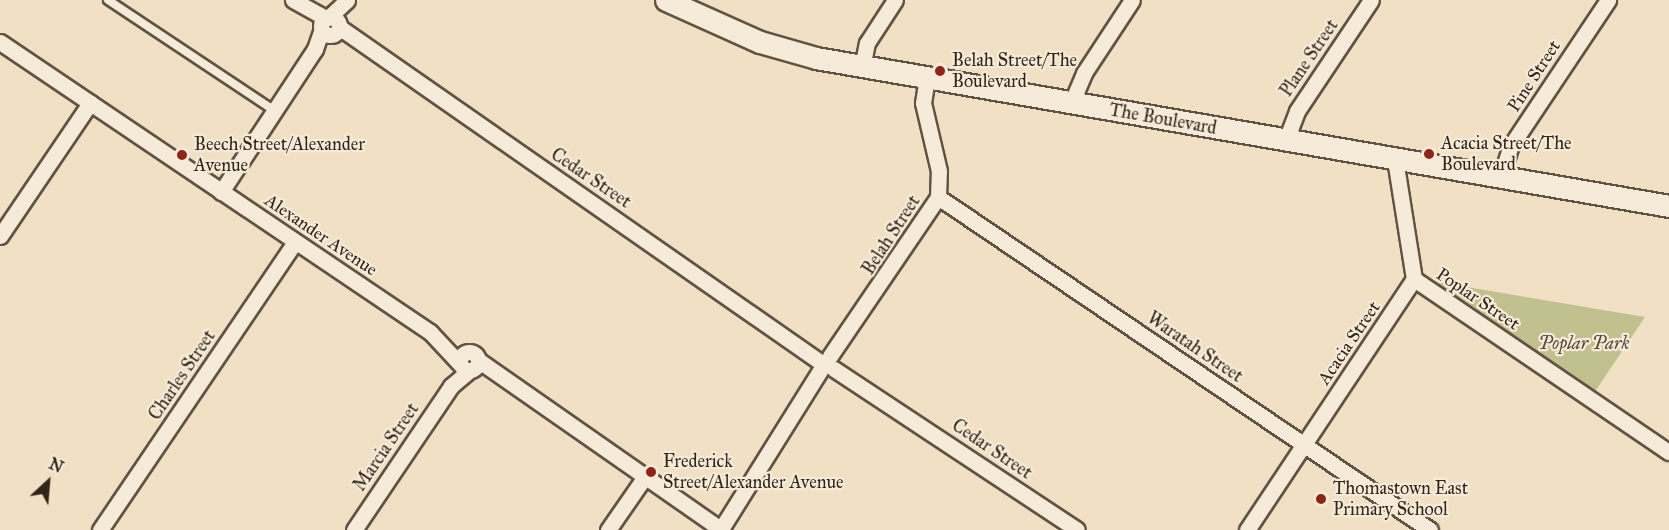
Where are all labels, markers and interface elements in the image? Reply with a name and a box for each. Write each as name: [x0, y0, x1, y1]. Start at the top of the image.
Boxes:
street label: Plane Street: [1275, 15, 1343, 101]
street label: Pine Street: [1503, 36, 1565, 116]
place label: Belah Street/The Boulevard: [952, 50, 1077, 92]
marker: Belah Street/The Boulevard: [933, 64, 947, 78]
street label: The Boulevard: [1108, 99, 1218, 139]
place label: Acacia Street/The Boulevard: [1441, 133, 1572, 176]
place label: Beech Street/Alexander Avenue: [194, 134, 365, 176]
street label: Cedar Street: [547, 143, 635, 213]
marker: Acacia Street/The Boulevard: [1422, 147, 1436, 161]
marker: Beech Street/Alexander Avenue: [175, 148, 189, 162]
street label: Alexander Avenue: [261, 189, 381, 281]
street label: Belah Street: [857, 191, 925, 279]
street label: Poplar Street: [1432, 263, 1524, 335]
street label: Acacia Street: [1313, 297, 1385, 389]
street label: Waratah Street: [1143, 307, 1247, 387]
street label: Charles Street: [144, 326, 220, 424]
park label: Poplar Park: [1539, 332, 1629, 354]
street label: Marcia Street: [349, 399, 423, 495]
street label: Cedar Street: [948, 414, 1036, 484]
place label: Frederick Street/Alexander Avenue: [663, 451, 843, 494]
north arrow: [18, 452, 78, 512]
text: N: [46, 454, 66, 477]
marker: Frederick Street/Alexander Avenue: [644, 465, 658, 479]
place label: Thomastown East Primary School: [1333, 478, 1468, 520]
marker: Thomastown East Primary School: [1314, 492, 1328, 506]

